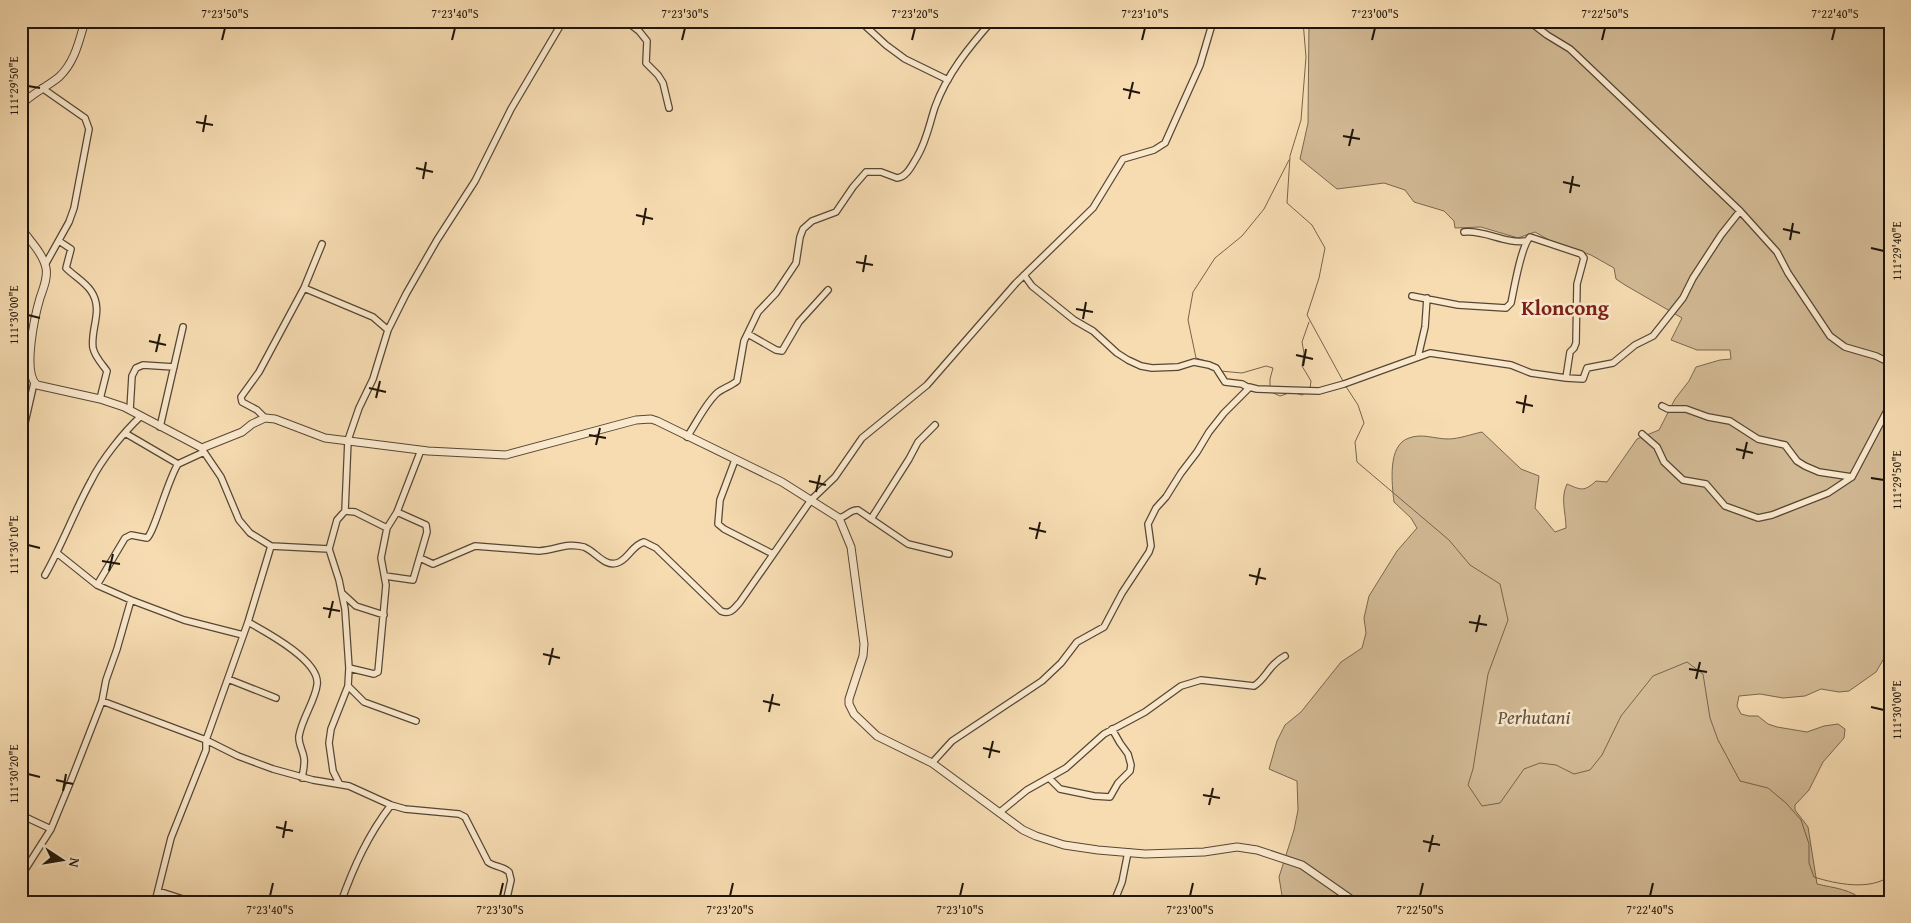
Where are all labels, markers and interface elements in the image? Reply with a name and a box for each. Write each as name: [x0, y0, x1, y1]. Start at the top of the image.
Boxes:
text: 7°23'50"S: [201, 5, 249, 22]
text: 7°23'40"S: [431, 5, 479, 22]
text: 7°23'30"S: [661, 5, 709, 22]
text: 7°23'20"S: [891, 5, 939, 22]
text: 7°23'10"S: [1121, 5, 1169, 22]
text: 7°23'00"S: [1351, 5, 1399, 22]
text: 7°22'50"S: [1581, 5, 1629, 22]
text: 7°22'40"S: [1811, 5, 1859, 22]
text: 111°29'50"E: [5, 56, 22, 116]
text: 111°29'40"E: [1888, 221, 1905, 281]
text: 111°30'00"E: [5, 285, 22, 345]
district label: Kloncong: [1521, 292, 1610, 323]
text: 111°29'50"E: [1888, 450, 1905, 510]
text: 111°30'10"E: [5, 515, 22, 575]
text: 111°30'00"E: [1888, 680, 1905, 740]
park label: Perhutani: [1497, 703, 1570, 731]
text: 111°30'20"E: [5, 744, 22, 804]
north arrow: [38, 836, 88, 886]
text: N: [64, 856, 85, 870]
text: 7°23'40"S: [246, 901, 294, 918]
text: 7°23'30"S: [476, 901, 524, 918]
text: 7°23'20"S: [706, 901, 754, 918]
text: 7°23'10"S: [936, 901, 984, 918]
text: 7°23'00"S: [1166, 901, 1214, 918]
text: 7°22'50"S: [1396, 901, 1444, 918]
text: 7°22'40"S: [1626, 901, 1674, 918]

